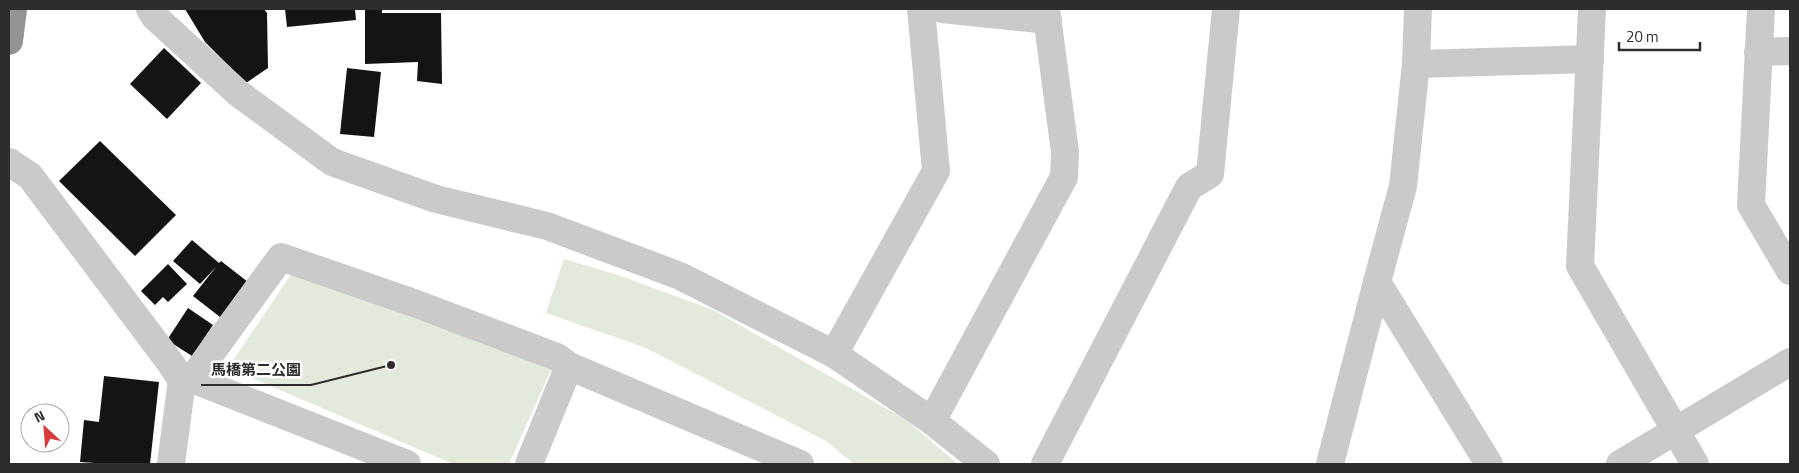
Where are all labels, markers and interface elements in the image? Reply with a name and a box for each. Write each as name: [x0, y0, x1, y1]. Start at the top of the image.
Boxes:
scale bar: [1619, 20, 1700, 52]
text: 20 m: [1626, 25, 1659, 48]
callout: 馬橋第二公園: [201, 355, 311, 385]
text: 馬橋第二公園: [211, 358, 301, 381]
north arrow: [20, 403, 70, 453]
text: N: [30, 404, 48, 427]

